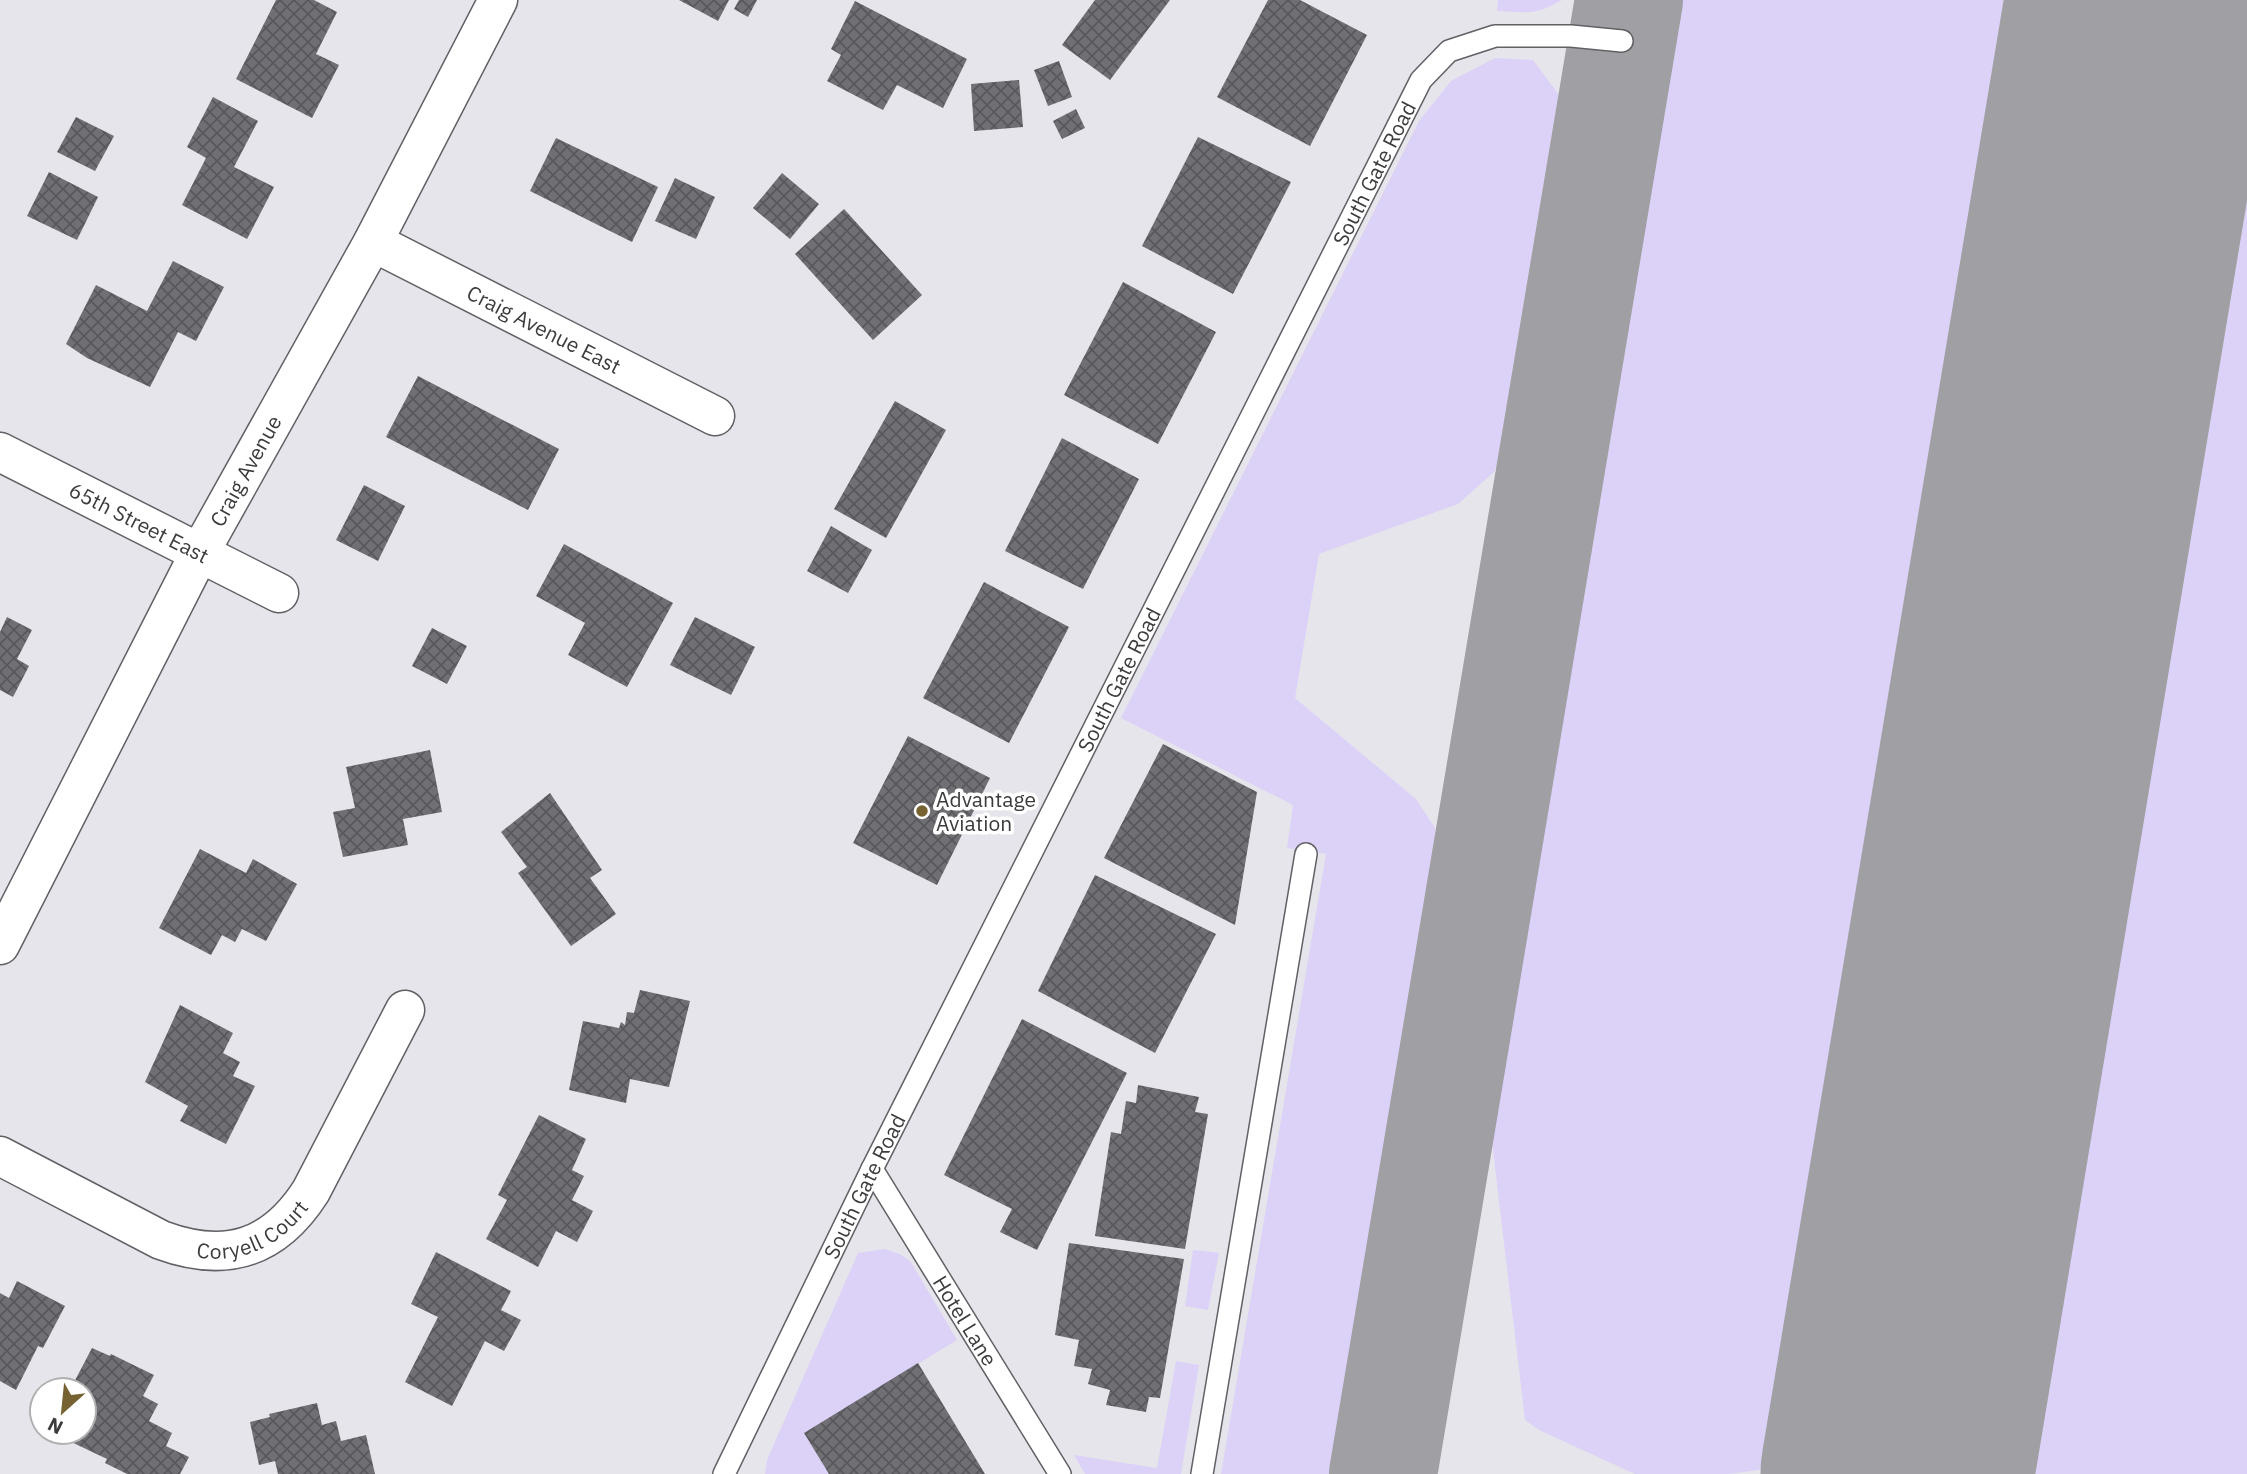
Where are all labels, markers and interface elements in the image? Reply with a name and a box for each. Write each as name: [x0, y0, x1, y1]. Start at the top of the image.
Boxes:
street label: South Gate Road: [1326, 96, 1422, 250]
street label: Craig Avenue East: [462, 278, 626, 380]
street label: Craig Avenue: [203, 410, 288, 531]
street label: 65th Street East: [65, 475, 214, 569]
street label: South Gate Road: [1071, 603, 1167, 757]
place label: Advantage Aviation: [936, 785, 1036, 837]
marker: Advantage Aviation: [914, 803, 930, 819]
street label: South Gate Road: [817, 1109, 912, 1263]
street label: Coryell Court: [195, 1194, 314, 1265]
street label: Hotel Lane: [927, 1270, 1004, 1371]
north arrow: [28, 1376, 98, 1446]
text: N: [44, 1412, 67, 1440]

